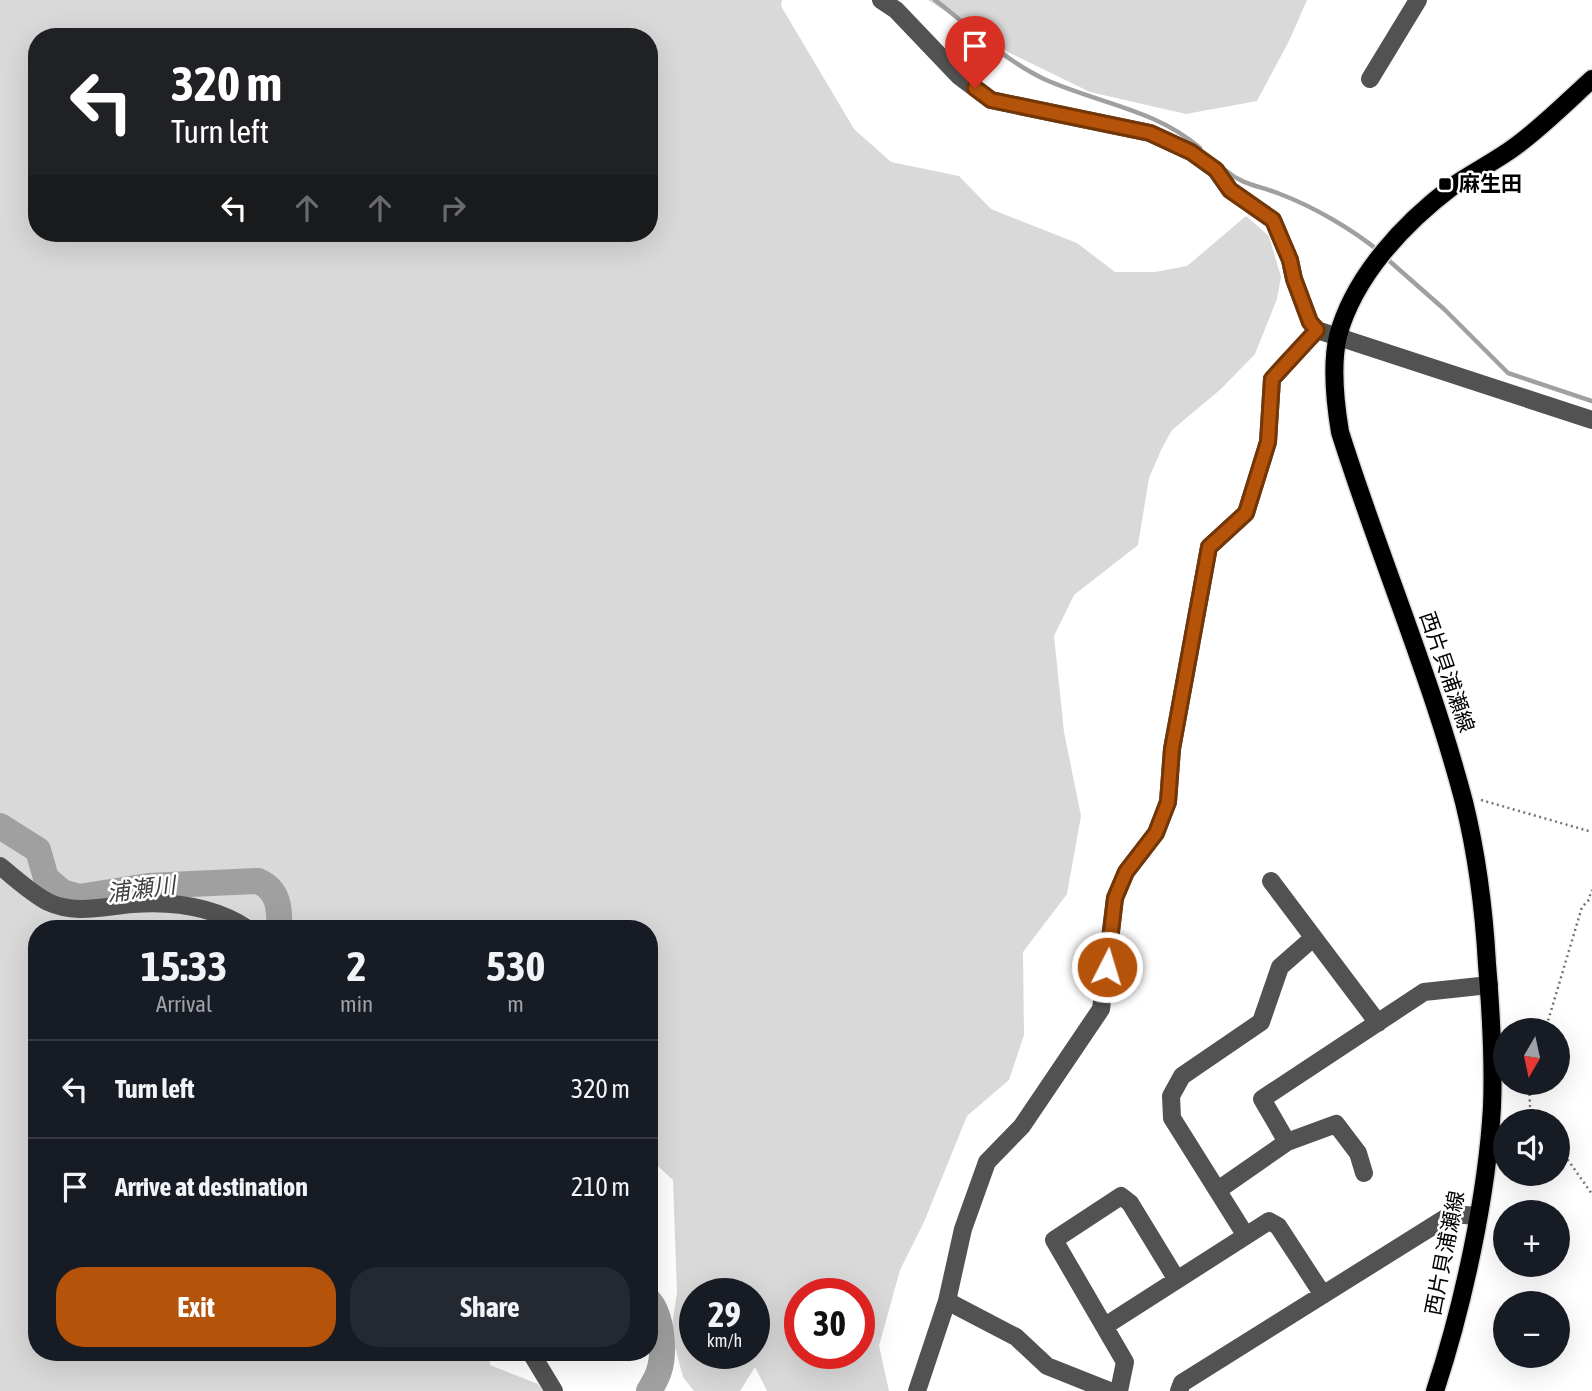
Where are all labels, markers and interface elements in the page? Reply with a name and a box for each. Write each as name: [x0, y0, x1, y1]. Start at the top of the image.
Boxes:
pin: [945, 16, 1005, 88]
icon: arrive: [956, 27, 994, 65]
text: 320 m: [171, 55, 282, 111]
icon: left: [56, 56, 147, 147]
text: Turn left: [171, 113, 269, 150]
place label: 麻生田: [1459, 171, 1522, 195]
marker: 麻生田: [1437, 176, 1453, 192]
icon: left: [215, 189, 253, 227]
icon: ahead: [288, 189, 326, 227]
icon: ahead: [361, 189, 399, 227]
icon: right: [434, 189, 472, 227]
street label: 西片貝浦瀬線: [1416, 608, 1480, 735]
water label: 浦瀬川: [105, 872, 180, 906]
position arrow: [1070, 930, 1144, 1004]
text: 15:33: [141, 942, 227, 990]
text: 2: [347, 942, 366, 990]
text: 530: [486, 942, 545, 990]
text: Arrival: [156, 991, 212, 1017]
text: min: [340, 991, 373, 1017]
text: m: [507, 991, 524, 1017]
north arrow: [1493, 1018, 1570, 1096]
map controls: [1493, 1018, 1570, 1368]
icon: left: [56, 1070, 94, 1108]
text: Turn left: [115, 1074, 195, 1104]
text: 320 m: [571, 1074, 630, 1104]
button: sound: [1493, 1109, 1570, 1186]
icon: arrive: [56, 1168, 94, 1206]
text: Arrive at destination: [115, 1172, 308, 1202]
text: 210 m: [571, 1172, 630, 1202]
street label: 西片貝浦瀬線: [1420, 1189, 1468, 1317]
button: +: [1493, 1200, 1570, 1277]
button: Exit: [56, 1267, 336, 1347]
button: Share: [350, 1267, 630, 1347]
speed limit sign: 30: [784, 1278, 875, 1369]
button: −: [1493, 1291, 1570, 1368]
text: 29: [708, 1294, 741, 1334]
text: km/h: [707, 1330, 742, 1351]

